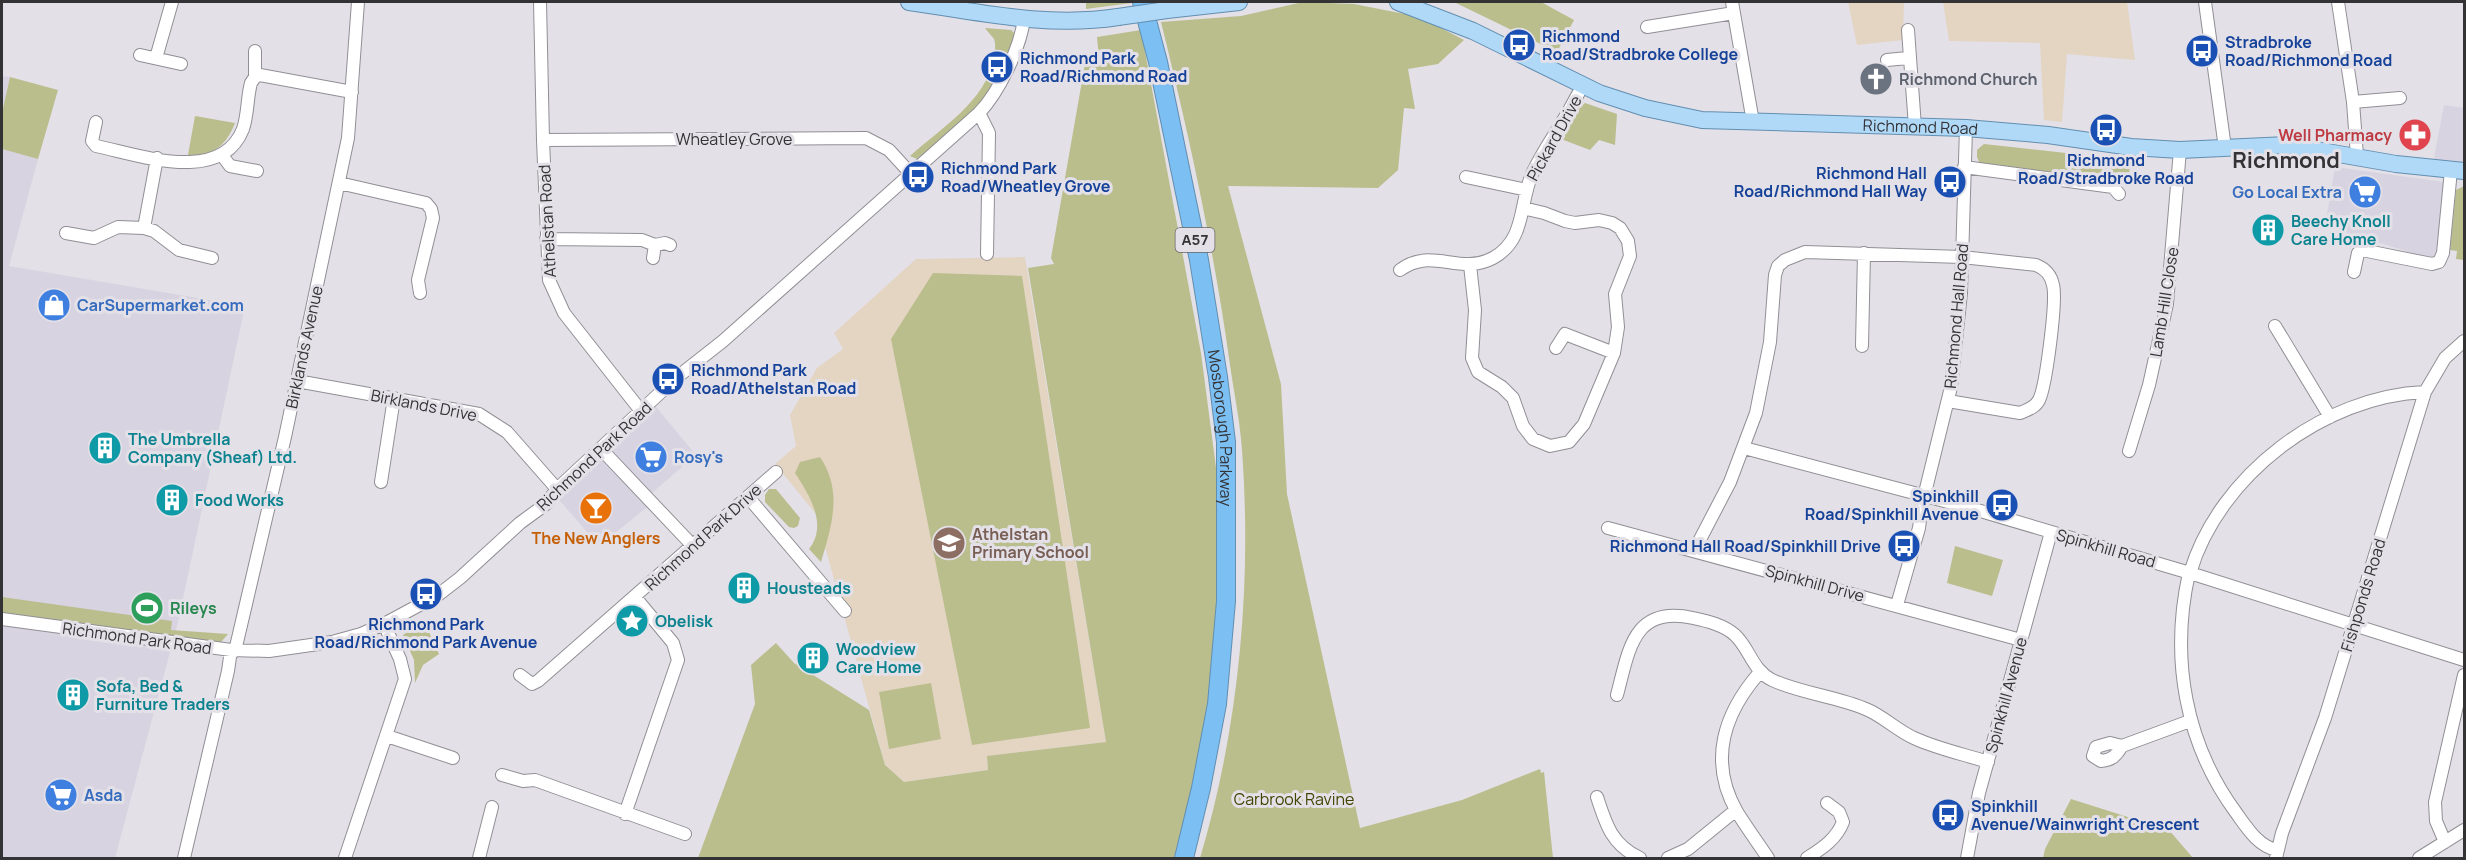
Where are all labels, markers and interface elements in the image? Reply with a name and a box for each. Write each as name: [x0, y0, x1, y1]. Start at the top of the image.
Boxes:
place label: Richmond Road/Stradbroke College: [1542, 25, 1739, 65]
bus stop icon: Richmond Road/Stradbroke College: [1501, 27, 1537, 63]
place label: Stradbroke Road/Richmond Road: [2225, 31, 2392, 71]
bus stop icon: Stradbroke Road/Richmond Road: [2184, 33, 2220, 69]
place label: Richmond Park Road/Richmond Road: [1020, 47, 1187, 87]
bus stop icon: Richmond Park Road/Richmond Road: [979, 49, 1015, 85]
church icon: Richmond Church: [1858, 61, 1894, 97]
place label: Richmond Church: [1899, 68, 2038, 90]
street label: Pickard Drive: [1521, 91, 1587, 185]
bus stop icon: Richmond Road/Stradbroke Road: [2088, 112, 2124, 148]
street label: Richmond Road: [1862, 114, 1979, 140]
pharmacy icon: Well Pharmacy: [2397, 117, 2433, 153]
place label: Well Pharmacy: [2278, 124, 2392, 146]
street label: Wheatley Grove: [676, 128, 792, 150]
district label: Richmond: [2232, 145, 2340, 175]
place label: Richmond Road/Stradbroke Road: [2018, 149, 2194, 189]
place label: Richmond Park Road/Wheatley Grove: [941, 157, 1111, 197]
bus stop icon: Richmond Park Road/Wheatley Grove: [900, 159, 936, 195]
place label: Richmond Hall Road/Richmond Hall Way: [1734, 162, 1927, 202]
street label: Athelstan Road: [533, 164, 561, 278]
bus stop icon: Richmond Hall Road/Richmond Hall Way: [1932, 164, 1968, 200]
supermarket icon: Go Local Extra: [2347, 174, 2383, 210]
place label: Go Local Extra: [2232, 181, 2342, 203]
place label: Beechy Knoll Care Home: [2291, 210, 2391, 250]
building icon: Beechy Knoll Care Home: [2250, 212, 2286, 248]
road number: A57: [1176, 228, 1214, 252]
street label: Richmond Hall Road: [1939, 242, 1973, 390]
street label: Lamb Hill Close: [2144, 245, 2184, 359]
street label: Birklands Avenue: [280, 283, 328, 411]
shop icon: CarSupermarket.com: [36, 287, 72, 323]
place label: CarSupermarket.com: [77, 294, 244, 316]
street label: Mosborough Parkway: [1203, 348, 1237, 507]
place label: Richmond Park Road/Athelstan Road: [691, 359, 856, 399]
bus stop icon: Richmond Park Road/Athelstan Road: [650, 361, 686, 397]
street label: Birklands Drive: [369, 384, 479, 426]
street label: Richmond Park Road: [532, 397, 656, 515]
place label: The Umbrella Company (Sheaf) Ltd.: [128, 428, 297, 468]
building icon: The Umbrella Company (Sheaf) Ltd.: [87, 430, 123, 466]
supermarket icon: Rosy's: [633, 439, 669, 475]
place label: Rosy's: [674, 446, 723, 468]
street label: Richmond Park Drive: [640, 479, 766, 595]
building icon: Food Works: [154, 482, 190, 518]
place label: Spinkhill Road/Spinkhill Avenue: [1805, 485, 1979, 525]
bus stop icon: Spinkhill Road/Spinkhill Avenue: [1984, 487, 2020, 523]
place label: Food Works: [195, 489, 284, 511]
bar icon: The New Anglers: [578, 490, 614, 526]
place label: Athelstan Primary School: [972, 523, 1089, 563]
street label: Spinkhill Road: [2054, 523, 2158, 573]
school or university icon: Athelstan Primary School: [931, 525, 967, 561]
place label: The New Anglers: [532, 527, 661, 549]
bus stop icon: Richmond Hall Road/Spinkhill Drive: [1886, 528, 1922, 564]
place label: Richmond Hall Road/Spinkhill Drive: [1610, 535, 1881, 557]
street label: Fishponds Road: [2335, 536, 2391, 654]
street label: Spinkhill Drive: [1763, 559, 1867, 607]
building icon: Housteads: [726, 570, 762, 606]
bus stop icon: Richmond Park Road/Richmond Park Avenue: [408, 576, 444, 612]
place label: Housteads: [767, 577, 851, 599]
sports icon: Rileys: [129, 590, 165, 626]
place label: Rileys: [170, 597, 217, 619]
place icon: Obelisk: [614, 603, 650, 639]
place label: Obelisk: [655, 610, 713, 632]
place label: Richmond Park Road/Richmond Park Avenue: [315, 613, 538, 653]
street label: Richmond Park Road: [61, 617, 213, 659]
street label: Spinkhill Avenue: [1980, 635, 2032, 755]
place label: Woodview Care Home: [836, 638, 922, 678]
building icon: Woodview Care Home: [795, 640, 831, 676]
place label: Sofa, Bed & Furniture Traders: [96, 675, 230, 715]
building icon: Sofa, Bed & Furniture Traders: [55, 677, 91, 713]
supermarket icon: Asda: [43, 777, 79, 813]
place label: Asda: [84, 784, 122, 806]
park label: Carbrook Ravine: [1234, 788, 1354, 810]
place label: Spinkhill Avenue/Wainwright Crescent: [1971, 795, 2200, 835]
bus stop icon: Spinkhill Avenue/Wainwright Crescent: [1930, 797, 1966, 833]

